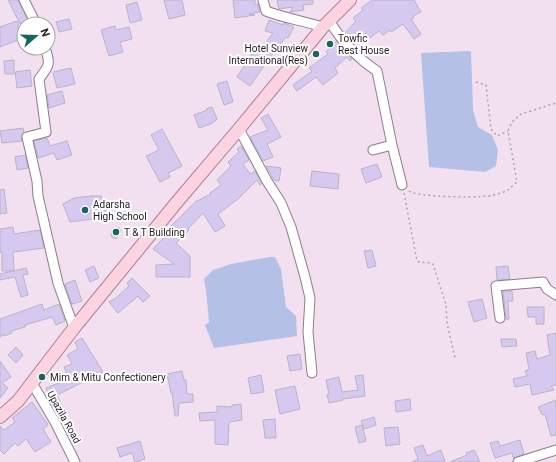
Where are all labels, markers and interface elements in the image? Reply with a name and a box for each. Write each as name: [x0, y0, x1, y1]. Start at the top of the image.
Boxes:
north arrow: [16, 16, 56, 56]
text: N: [37, 27, 52, 39]
place label: Towfic Rest House: [338, 33, 389, 56]
marker: Towfic Rest House: [325, 39, 335, 49]
place label: Hotel Sunview International(Res): [229, 43, 308, 67]
marker: Hotel Sunview International(Res): [311, 49, 321, 59]
place label: Adarsha High School: [93, 199, 147, 222]
marker: Adarsha High School: [80, 205, 90, 215]
marker: T & T Building: [111, 227, 121, 237]
place label: T & T Building: [124, 227, 185, 238]
marker: Mim & Mitu Confectionery: [37, 372, 47, 382]
place label: Mim & Mitu Confectionery: [50, 372, 166, 383]
street label: Upazila Road: [45, 389, 83, 445]

